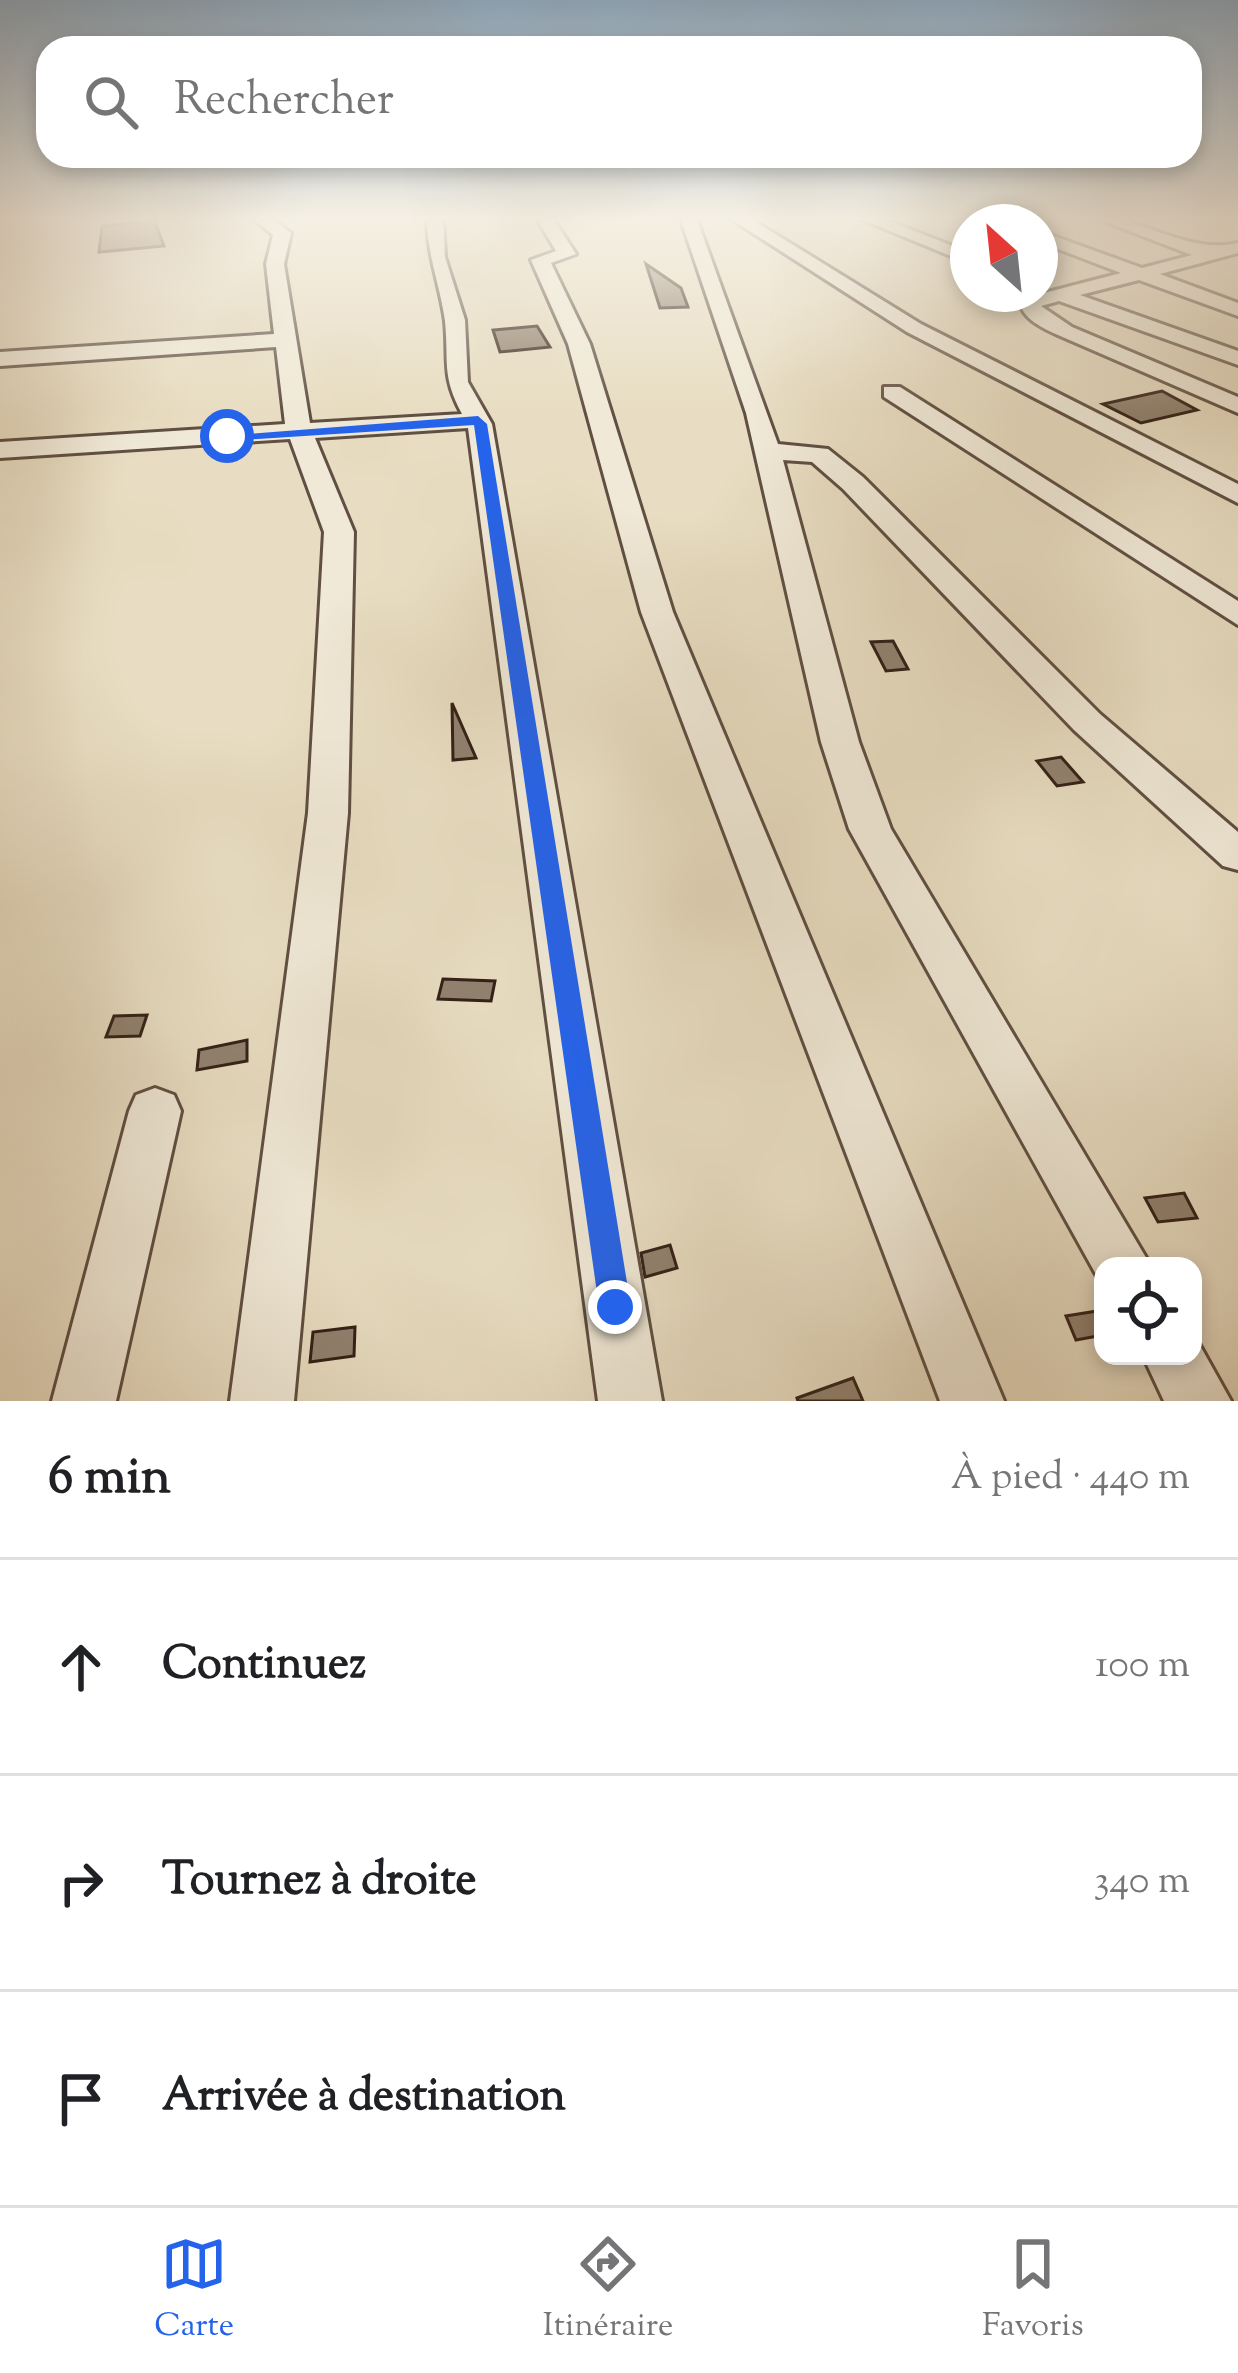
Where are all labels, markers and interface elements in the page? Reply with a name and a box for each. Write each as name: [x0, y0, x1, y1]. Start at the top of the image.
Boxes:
search box: [36, 36, 1202, 168]
icon: search: [78, 69, 144, 135]
text: Rechercher: [174, 70, 394, 135]
north arrow: [950, 204, 1058, 312]
route start: [200, 409, 254, 463]
map controls: [1094, 1257, 1202, 1365]
button: locate: [1094, 1257, 1202, 1365]
route end: [588, 1280, 642, 1334]
text: 6 min: [48, 1443, 171, 1516]
text: À pied · 440 m: [951, 1451, 1190, 1507]
icon: ahead: [48, 1634, 114, 1700]
text: Continuez: [162, 1634, 366, 1699]
text: 100 m: [1095, 1639, 1190, 1695]
icon: right: [48, 1850, 114, 1916]
text: Tournez à droite: [162, 1850, 477, 1915]
text: 340 m: [1094, 1855, 1190, 1911]
icon: arrive: [48, 2066, 114, 2132]
text: Arrivée à destination: [162, 2066, 566, 2131]
tab: Carte: [154, 2231, 234, 2351]
tab: Itinéraire: [543, 2231, 673, 2351]
tab: Favoris: [982, 2231, 1084, 2351]

